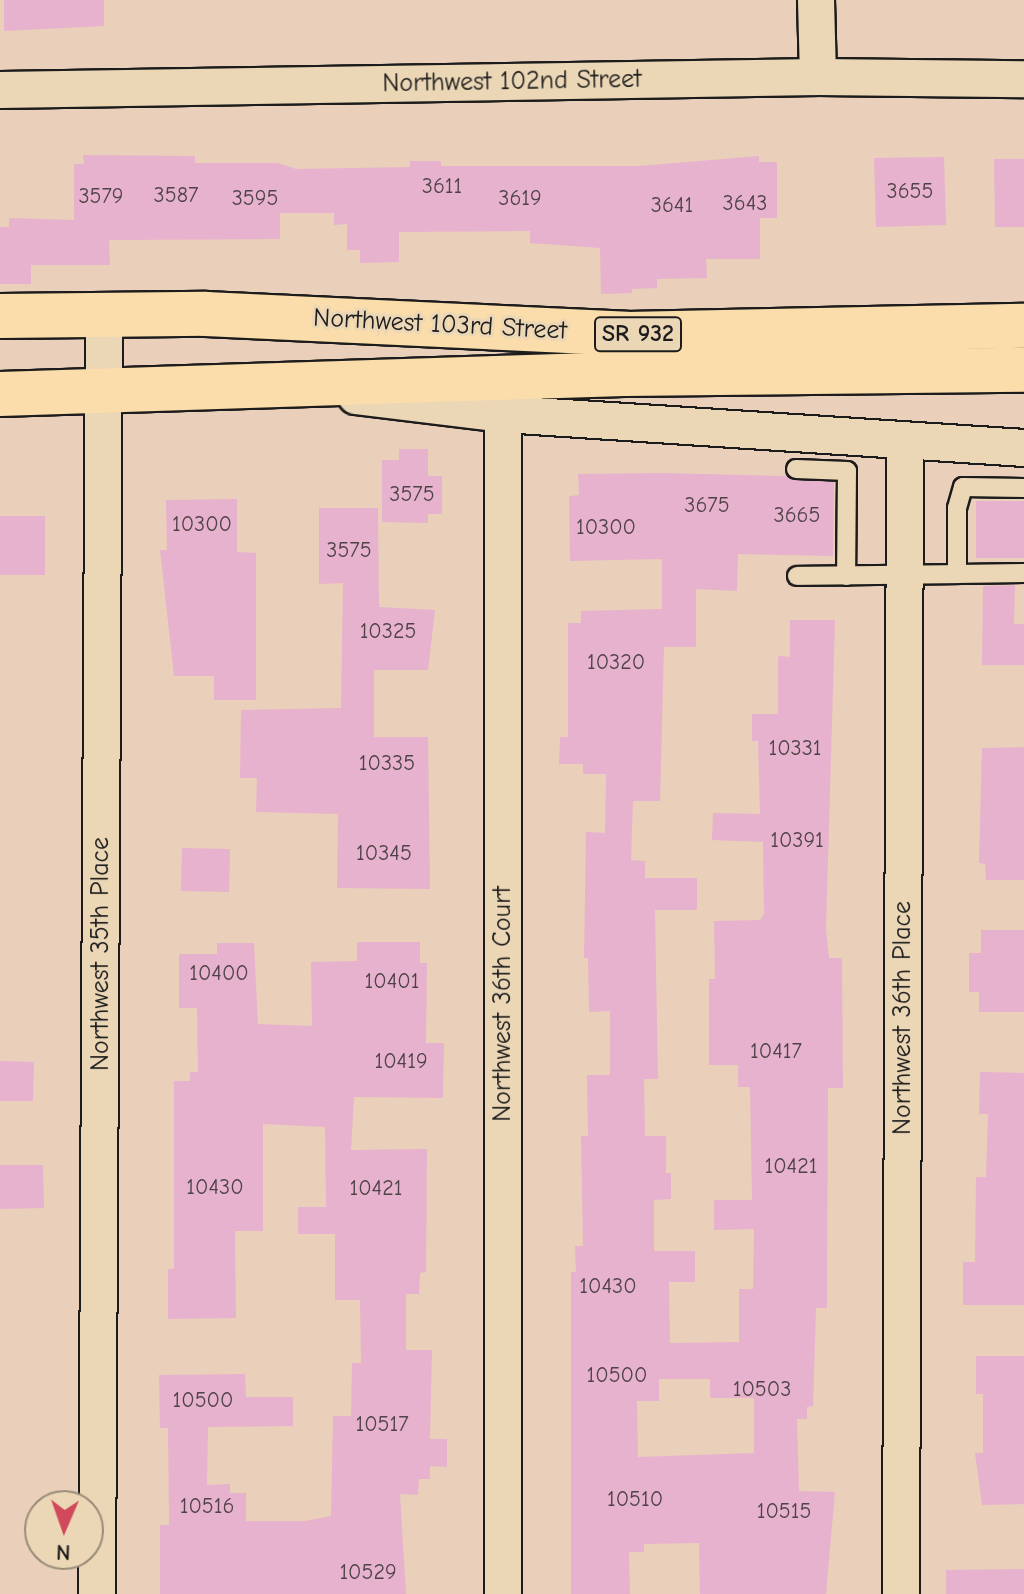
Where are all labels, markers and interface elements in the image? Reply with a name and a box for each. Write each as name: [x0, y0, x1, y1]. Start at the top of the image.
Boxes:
street label: Northwest 102nd Street: [382, 64, 642, 100]
house number: 3611: [422, 174, 462, 200]
house number: 3655: [887, 179, 933, 205]
house number: 3587: [154, 183, 198, 209]
house number: 3579: [78, 184, 124, 210]
house number: 3595: [232, 186, 278, 212]
house number: 3619: [498, 186, 542, 212]
house number: 3643: [723, 191, 767, 217]
house number: 3641: [651, 193, 693, 219]
street label: Northwest 103rd Street: [312, 303, 568, 347]
road number: SR 932: [594, 314, 682, 354]
house number: 3575: [389, 482, 435, 508]
house number: 3675: [684, 493, 730, 519]
house number: 3665: [774, 503, 820, 529]
house number: 10300: [172, 512, 232, 538]
house number: 10300: [576, 515, 636, 541]
house number: 3575: [326, 538, 372, 564]
house number: 10325: [360, 619, 416, 645]
house number: 10320: [587, 650, 645, 676]
house number: 10331: [768, 736, 822, 762]
house number: 10335: [359, 751, 415, 777]
house number: 10391: [770, 828, 824, 854]
street label: Northwest 35th Place: [85, 837, 117, 1071]
house number: 10345: [356, 841, 412, 867]
street label: Northwest 36th Court: [487, 886, 519, 1122]
street label: Northwest 36th Place: [887, 901, 919, 1135]
house number: 10400: [189, 961, 249, 987]
house number: 10401: [365, 969, 419, 995]
house number: 10417: [750, 1039, 802, 1065]
house number: 10419: [374, 1049, 428, 1075]
house number: 10421: [765, 1154, 817, 1180]
house number: 10430: [186, 1175, 244, 1201]
house number: 10421: [350, 1176, 402, 1202]
house number: 10430: [579, 1274, 637, 1300]
house number: 10500: [587, 1363, 647, 1389]
house number: 10503: [733, 1377, 791, 1403]
house number: 10500: [173, 1388, 233, 1414]
house number: 10517: [355, 1412, 409, 1438]
house number: 10510: [607, 1487, 663, 1513]
north arrow: [24, 1490, 104, 1570]
house number: 10516: [180, 1494, 234, 1520]
house number: 10515: [757, 1499, 811, 1525]
text: N: [56, 1539, 71, 1565]
house number: 10529: [339, 1560, 397, 1586]

